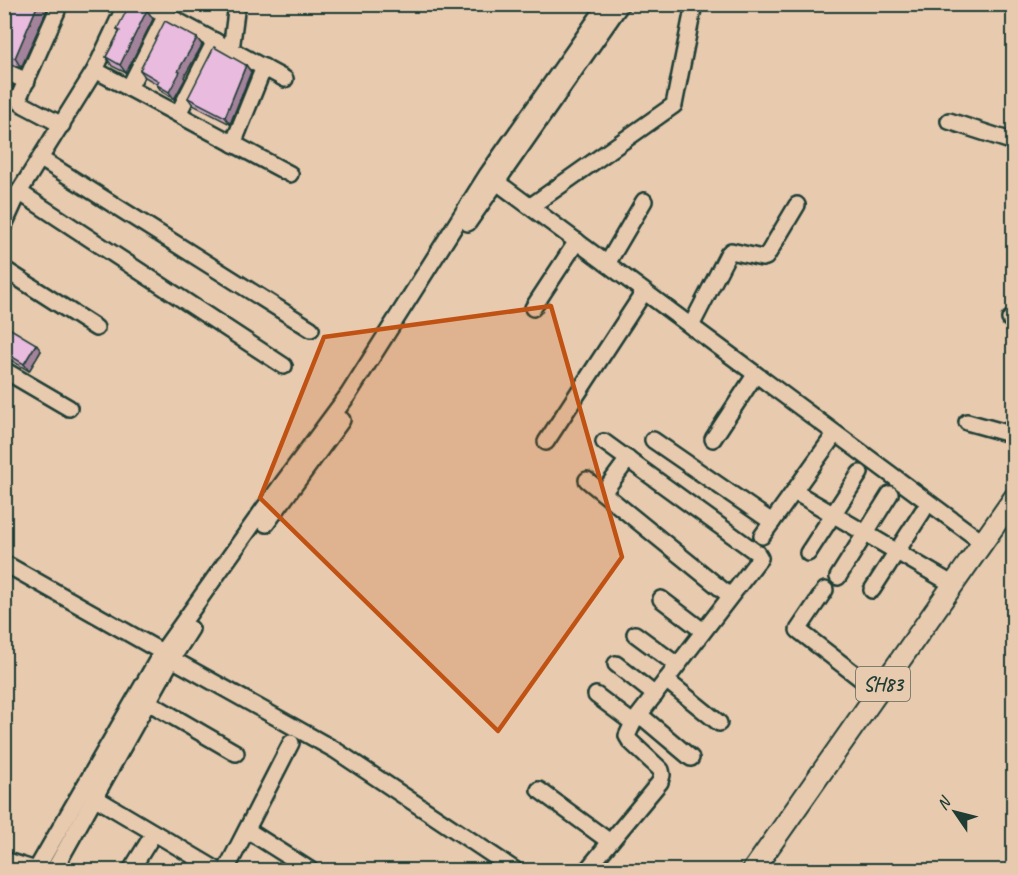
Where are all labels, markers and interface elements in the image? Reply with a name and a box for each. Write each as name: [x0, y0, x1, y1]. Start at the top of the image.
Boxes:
road number: SH83: [856, 667, 910, 701]
north arrow: [925, 782, 985, 842]
text: N: [932, 792, 956, 814]

